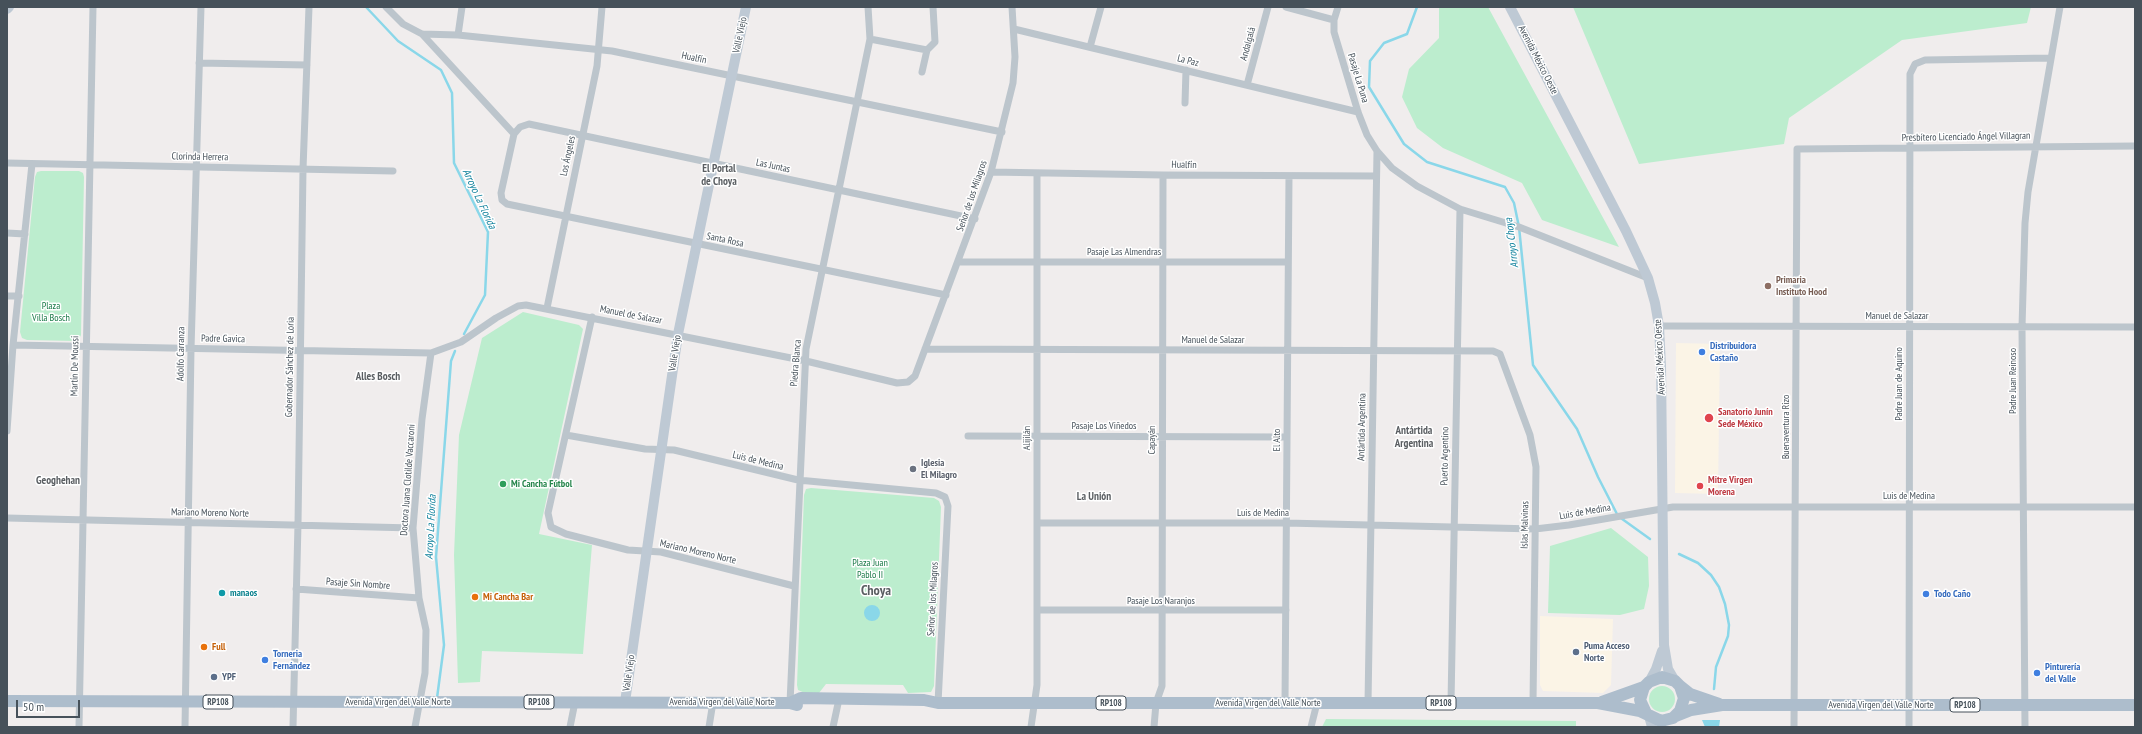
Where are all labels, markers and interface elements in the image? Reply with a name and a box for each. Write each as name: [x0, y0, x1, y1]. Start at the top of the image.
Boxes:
street label: Valle Viejo: [730, 16, 750, 54]
street label: Avenida México Oeste: [1515, 24, 1561, 96]
street label: Andalgalá: [1238, 26, 1258, 62]
street label: Hualfín: [680, 50, 708, 66]
street label: Pasaje La Puna: [1345, 52, 1371, 104]
street label: La Paz: [1176, 53, 1200, 69]
street label: Presbítero Licenciado Ángel Villagran: [1902, 130, 2030, 144]
street label: Los Ángeles: [558, 135, 578, 177]
street label: Clorinda Herrera: [171, 151, 229, 163]
street label: Las Juntas: [755, 157, 791, 175]
street label: Señor de los Milagros: [954, 159, 990, 233]
street label: Hualfín: [1171, 159, 1197, 171]
district label: El Portal de Choya: [701, 162, 737, 188]
water label: Arroyo La Florida: [459, 167, 499, 231]
water label: Arroyo Choya: [1502, 217, 1522, 269]
street label: Santa Rosa: [705, 230, 745, 250]
street label: Pasaje Las Almendras: [1087, 246, 1161, 258]
place label: Primaria Instituto Hood: [1776, 274, 1827, 298]
marker: Primaria Instituto Hood: [1763, 281, 1773, 291]
park label: Plaza Villa Bosch: [32, 300, 70, 324]
street label: Manuel de Salazar: [599, 303, 663, 327]
street label: Manuel de Salazar: [1865, 310, 1929, 322]
street label: Gobernador Sánchez de Loria: [283, 317, 297, 417]
street label: Avenida México Oeste: [1652, 319, 1668, 395]
street label: Adolfo Carranza: [175, 327, 187, 381]
street label: Padre Gavica: [201, 333, 245, 345]
street label: Valle Viejo: [666, 334, 684, 372]
street label: Manuel de Salazar: [1181, 334, 1245, 346]
street label: Martín De Moussi: [68, 336, 82, 396]
street label: Piedra Blanca: [788, 339, 804, 387]
place label: Distribuidora Castaño: [1710, 340, 1756, 364]
marker: Distribuidora Castaño: [1697, 347, 1707, 357]
street label: Padre Juan de Aquino: [1893, 347, 1905, 421]
street label: Padre Juan Reinoso: [2007, 348, 2019, 414]
district label: Alles Bosch: [356, 370, 400, 384]
street label: Antártida Argentina: [1355, 393, 1369, 461]
street label: Buenaventura Rizo: [1780, 395, 1792, 459]
place label: Sanatorio Junín Sede México: [1718, 406, 1773, 430]
marker: Sanatorio Junín Sede México: [1703, 412, 1715, 424]
street label: Pasaje Los Viñedos: [1072, 420, 1136, 432]
street label: Doctora Juana Clotilde Vaccaroni: [398, 424, 418, 536]
district label: Antártida Argentina: [1395, 424, 1433, 450]
street label: Alijilán: [1021, 426, 1033, 450]
street label: Capayán: [1146, 426, 1158, 454]
street label: Puerto Argentino: [1438, 427, 1452, 485]
street label: El Alto: [1271, 429, 1283, 451]
street label: Luis de Medina: [731, 449, 785, 473]
place label: Iglesia El Milagro: [921, 457, 957, 480]
marker: Iglesia El Milagro: [908, 464, 918, 474]
district label: Geoghehan: [36, 474, 80, 488]
place label: Mitre Virgen Morena: [1708, 474, 1752, 498]
place label: Mi Cancha Fútbol: [511, 478, 572, 490]
marker: Mi Cancha Fútbol: [498, 479, 508, 489]
marker: Mitre Virgen Morena: [1695, 481, 1705, 491]
district label: La Unión: [1077, 490, 1111, 504]
street label: Luis de Medina: [1883, 490, 1935, 502]
water label: Arroyo La Florida: [423, 494, 439, 560]
street label: Islas Malvinas: [1519, 501, 1531, 549]
street label: Luis de Medina: [1558, 502, 1612, 522]
street label: Mariano Moreno Norte: [171, 506, 249, 520]
street label: Luis de Medina: [1237, 507, 1289, 519]
street label: Mariano Moreno Norte: [659, 537, 737, 567]
park label: Plaza Juan Pablo II: [852, 557, 888, 580]
street label: Señor de los Milagros: [925, 562, 941, 636]
street label: Pasaje Sin Nombre: [325, 576, 391, 592]
district label: Choya: [861, 583, 891, 599]
place label: manaos: [230, 587, 257, 599]
marker: manaos: [217, 588, 227, 598]
place label: Todo Caño: [1934, 588, 1971, 600]
marker: Todo Caño: [1921, 589, 1931, 599]
place label: Mi Cancha Bar: [483, 591, 533, 603]
marker: Mi Cancha Bar: [470, 592, 480, 602]
street label: Pasaje Los Naranjos: [1127, 595, 1195, 607]
place label: Puma Acceso Norte: [1584, 640, 1630, 664]
place label: Full: [212, 641, 226, 653]
marker: Full: [199, 642, 209, 652]
marker: Puma Acceso Norte: [1571, 647, 1581, 657]
place label: Torneria Fernández: [273, 648, 310, 672]
street label: Valle Viejo: [621, 654, 637, 692]
marker: Torneria Fernández: [260, 655, 270, 665]
place label: Pinturería del Valle: [2045, 661, 2080, 684]
marker: Pinturería del Valle: [2032, 668, 2042, 678]
place label: YPF: [222, 671, 236, 683]
marker: YPF: [209, 672, 219, 682]
scale bar: [18, 692, 82, 718]
road number: RP108: [203, 695, 233, 709]
road number: RP108: [524, 695, 554, 709]
street label: Avenida Virgen del Valle Norte: [345, 696, 451, 708]
street label: Avenida Virgen del Valle Norte: [669, 696, 775, 708]
road number: RP108: [1096, 696, 1126, 710]
road number: RP108: [1426, 696, 1456, 710]
street label: Avenida Virgen del Valle Norte: [1215, 697, 1321, 709]
road number: RP108: [1950, 698, 1980, 712]
text: 50 m: [23, 699, 44, 714]
street label: Avenida Virgen del Valle Norte: [1828, 699, 1934, 711]

